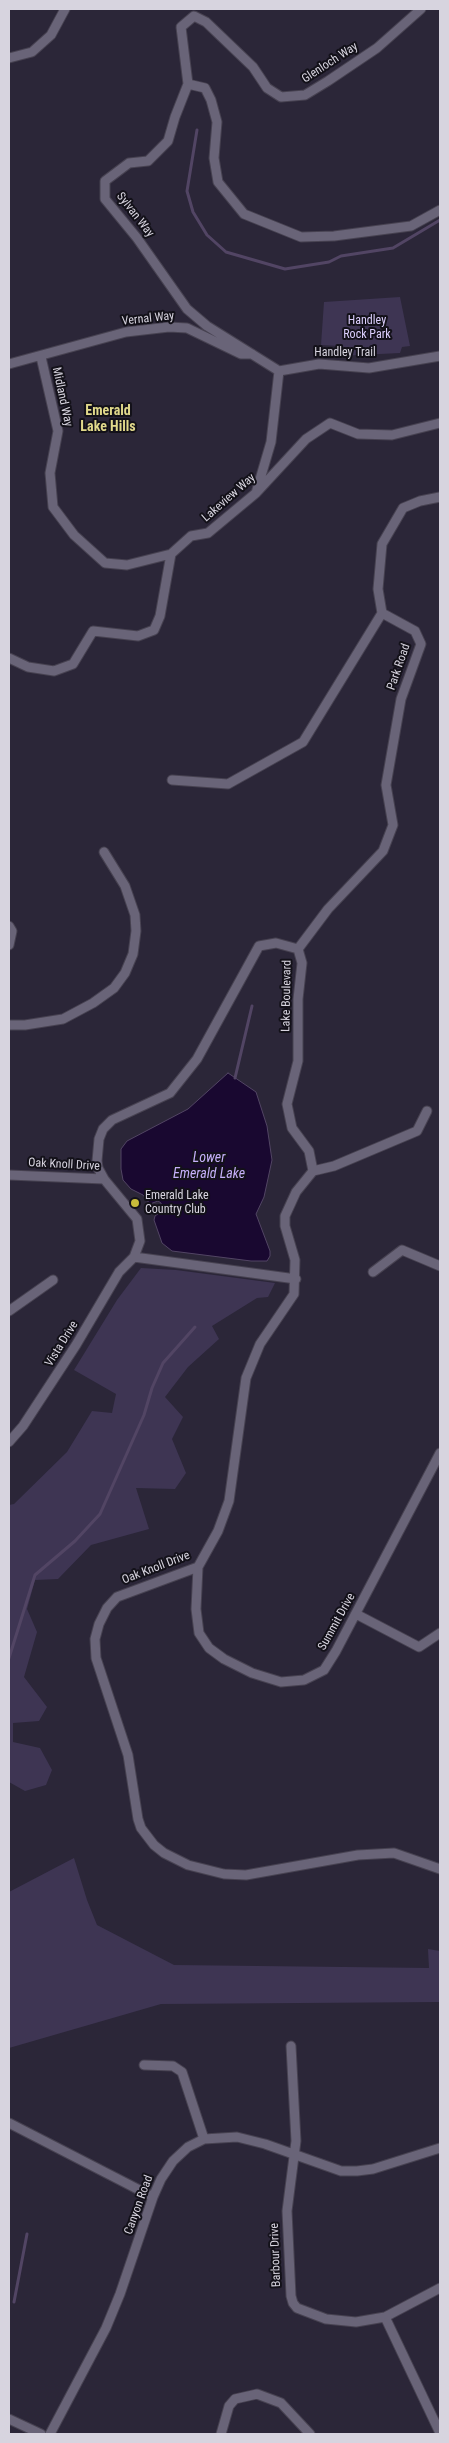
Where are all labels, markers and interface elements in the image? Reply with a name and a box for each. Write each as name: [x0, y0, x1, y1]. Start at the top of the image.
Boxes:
street label: Glenloch Way: [299, 40, 361, 86]
street label: Sylvan Way: [113, 190, 157, 240]
street label: Vernal Way: [121, 309, 175, 329]
park label: Handley Rock Park: [343, 314, 391, 342]
street label: Handley Trail: [314, 346, 376, 360]
street label: Midland Way: [49, 366, 75, 428]
district label: Emerald Lake Hills: [80, 403, 136, 436]
street label: Lakeview Way: [199, 471, 259, 525]
street label: Park Road: [384, 642, 414, 692]
street label: Lake Boulevard: [279, 960, 295, 1032]
water label: Lower Emerald Lake: [173, 1150, 245, 1182]
street label: Oak Knoll Drive: [28, 1156, 100, 1174]
place label: Emerald Lake Country Club: [145, 1189, 209, 1217]
marker: Emerald Lake Country Club: [129, 1197, 141, 1209]
street label: Vista Drive: [42, 1319, 82, 1369]
street label: Oak Knoll Drive: [120, 1548, 192, 1588]
street label: Summit Drive: [315, 1591, 359, 1653]
street label: Canyon Road: [122, 2173, 156, 2237]
street label: Barbour Drive: [268, 2223, 284, 2287]

